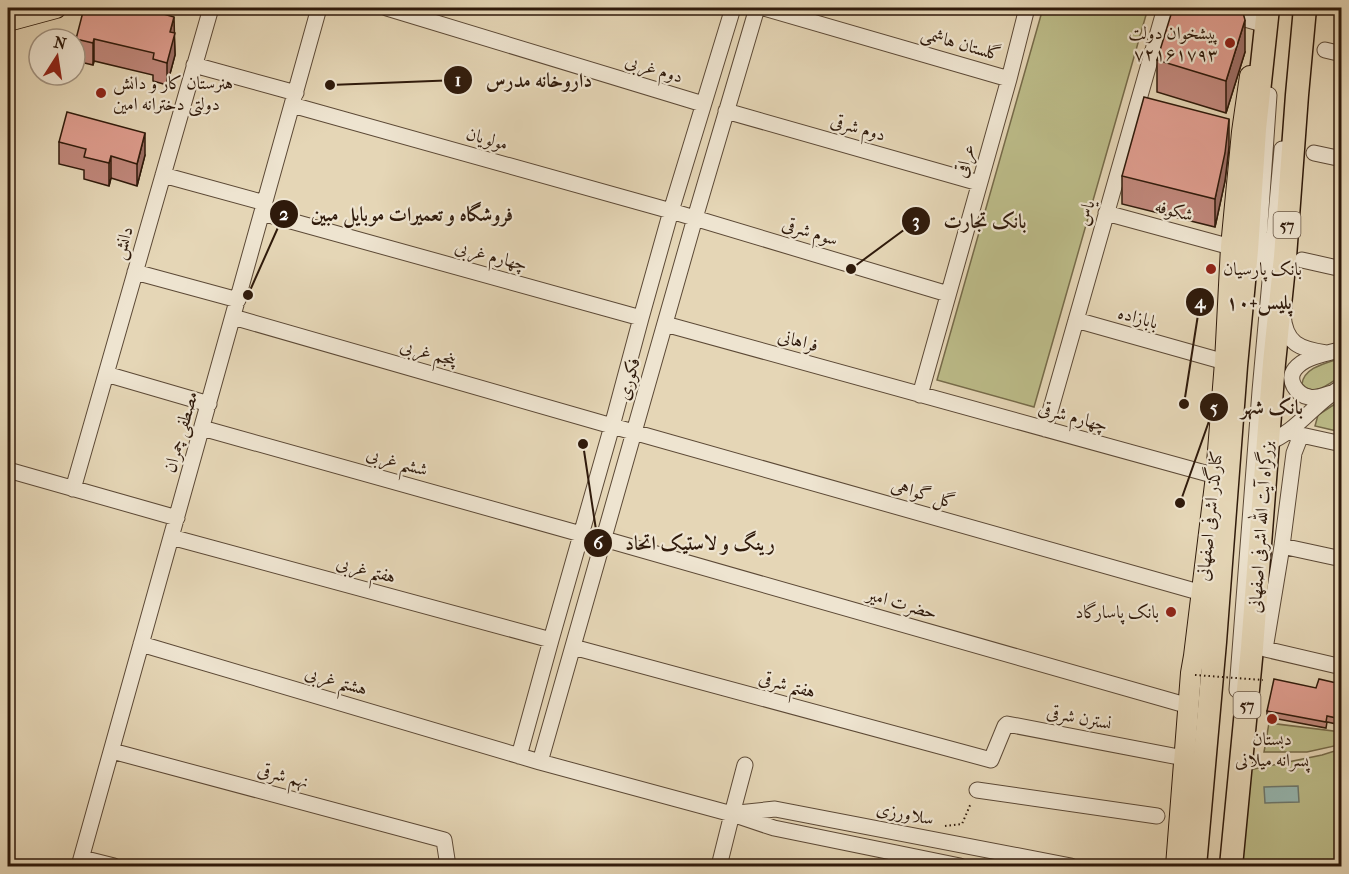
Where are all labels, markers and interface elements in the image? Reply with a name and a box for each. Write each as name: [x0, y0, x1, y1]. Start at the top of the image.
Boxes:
street label: گلستان هاشمی: [918, 22, 1004, 66]
place label: پیشخوان دولت ۷۲۱۶۱۷۹۳: [1128, 23, 1218, 65]
north arrow: [27, 27, 87, 87]
text: N: [52, 32, 69, 54]
marker: پیشخوان دولت ۷۲۱۶۱۷۹۳: [1223, 36, 1237, 50]
street label: دوم غربی: [621, 50, 685, 92]
callout: داروخانه مدرس: [443, 61, 604, 99]
text: داروخانه مدرس: [486, 69, 592, 92]
text: 1: [455, 70, 461, 91]
place label: هنرستان کار و دانش دولتی دخترانه امین: [113, 73, 233, 117]
marker: هنرستان کار و دانش دولتی دخترانه امین: [94, 86, 108, 100]
street label: دوم شرقی: [827, 110, 888, 151]
street label: مولویان: [464, 123, 510, 155]
street label: عراقی: [950, 142, 982, 181]
callout: فروشگاه و تعمیرات موبایل مبین: [269, 195, 525, 233]
street label: یاس: [1072, 196, 1100, 228]
street label: شکوفه: [1152, 196, 1196, 226]
text: فروشگاه و تعمیرات موبایل مبین: [311, 201, 513, 228]
callout: بانک تجارت: [901, 202, 1038, 240]
text: 2: [279, 204, 289, 225]
text: بانک تجارت: [943, 210, 1027, 233]
text: 3: [912, 211, 920, 232]
road number: 57: [1274, 212, 1300, 238]
street label: سوم شرقی: [778, 214, 841, 255]
street label: دانش: [108, 224, 139, 262]
street label: چهارم غربی: [451, 236, 529, 281]
place label: بانک پارسیان: [1223, 259, 1302, 282]
marker: بانک پارسیان: [1204, 262, 1218, 276]
callout: پلیس+۱۰: [1185, 283, 1304, 321]
text: پلیس+۱۰: [1226, 291, 1293, 317]
text: 4: [1194, 292, 1207, 313]
street label: بابازاده: [1115, 302, 1161, 334]
street label: فراهانی: [775, 326, 820, 357]
street label: پنجم غربی: [396, 335, 460, 377]
street label: فکوری: [613, 355, 645, 403]
callout: بانک شهر: [1199, 388, 1315, 426]
street label: مصطفی چمران: [159, 389, 205, 476]
text: بانک شهر: [1239, 396, 1303, 420]
street label: چهارم شرقی: [1035, 398, 1110, 441]
text: 5: [1210, 398, 1218, 419]
street label: بزرگراه آیت الله اشرفی اصفهانی: [1241, 440, 1278, 614]
street label: ششم غربی: [362, 443, 430, 488]
street label: کنارگذر اشرفی اصفهانی: [1190, 449, 1228, 582]
street label: گل گواهی: [888, 474, 958, 514]
callout: رینگ و لاستیک اتحاد: [583, 524, 787, 562]
text: رینگ و لاستیک اتحاد: [625, 530, 775, 556]
text: 6: [593, 533, 604, 554]
street label: هفتم غربی: [332, 552, 398, 595]
street label: حضرت امیر: [862, 583, 940, 625]
place label: بانک پاسارگاد: [1075, 601, 1159, 625]
marker: بانک پاسارگاد: [1164, 605, 1178, 619]
street label: هشتم غربی: [300, 662, 370, 707]
street label: هفتم شرقی: [755, 667, 818, 709]
road number: 57: [1234, 692, 1260, 718]
street label: نسترن شرقی: [1044, 701, 1113, 736]
marker: دبستان پسرانه میلانی: [1265, 712, 1279, 726]
place label: دبستان پسرانه میلانی: [1235, 729, 1310, 773]
street label: نهم شرقی: [254, 759, 311, 799]
street label: سلاورزی: [875, 798, 935, 830]

